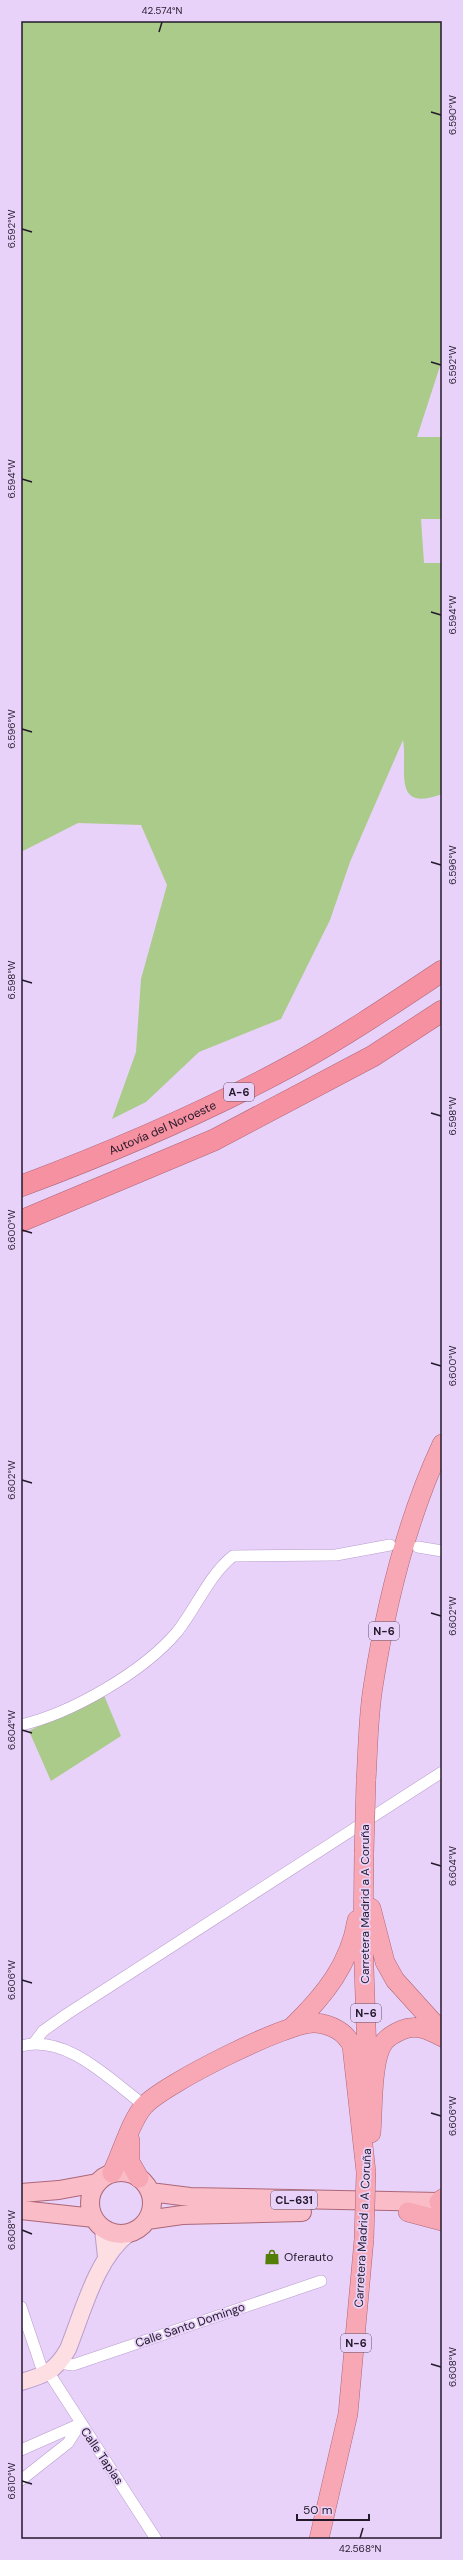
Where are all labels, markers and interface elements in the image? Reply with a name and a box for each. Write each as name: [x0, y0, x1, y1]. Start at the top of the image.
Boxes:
text: 42.574°N: [142, 4, 183, 17]
text: 6.590°W: [446, 95, 459, 135]
text: 6.592°W: [5, 209, 18, 248]
text: 6.592°W: [446, 345, 459, 384]
text: 6.594°W: [5, 459, 18, 499]
text: 6.594°W: [446, 595, 459, 635]
text: 6.596°W: [5, 709, 18, 749]
text: 6.596°W: [446, 845, 459, 885]
text: 6.598°W: [5, 960, 18, 999]
road number: A-6: [224, 1083, 254, 1101]
text: 6.598°W: [446, 1096, 459, 1135]
street label: Autovía del Noroeste: [106, 1097, 219, 1159]
text: 6.600°W: [5, 1209, 18, 1250]
text: 6.600°W: [446, 1345, 459, 1386]
text: 6.602°W: [5, 1460, 18, 1500]
text: 6.602°W: [446, 1596, 459, 1636]
road number: N-6: [369, 1622, 399, 1640]
text: 6.604°W: [5, 1710, 18, 1750]
street label: Carretera Madrid a A Coruña: [357, 1824, 373, 1984]
text: 6.604°W: [446, 1846, 459, 1886]
text: 6.606°W: [5, 1960, 18, 2000]
road number: N-6: [351, 2004, 381, 2022]
text: 6.606°W: [446, 2096, 459, 2136]
street label: Carretera Madrid a A Coruña: [351, 2148, 375, 2308]
road number: CL-631: [271, 2191, 317, 2209]
text: 6.608°W: [5, 2210, 18, 2250]
shop icon: Oferauto: [263, 2248, 281, 2266]
place label: Oferauto: [284, 2249, 333, 2265]
street label: Calle Santo Domingo: [133, 2299, 247, 2351]
road number: N-6: [341, 2334, 371, 2352]
text: 6.608°W: [446, 2347, 459, 2387]
street label: Calle Tapias: [77, 2424, 127, 2488]
text: 6.610°W: [5, 2462, 18, 2499]
scale bar: [297, 2496, 369, 2522]
text: 50 m: [303, 2502, 332, 2518]
text: 42.568°N: [339, 2542, 381, 2555]

